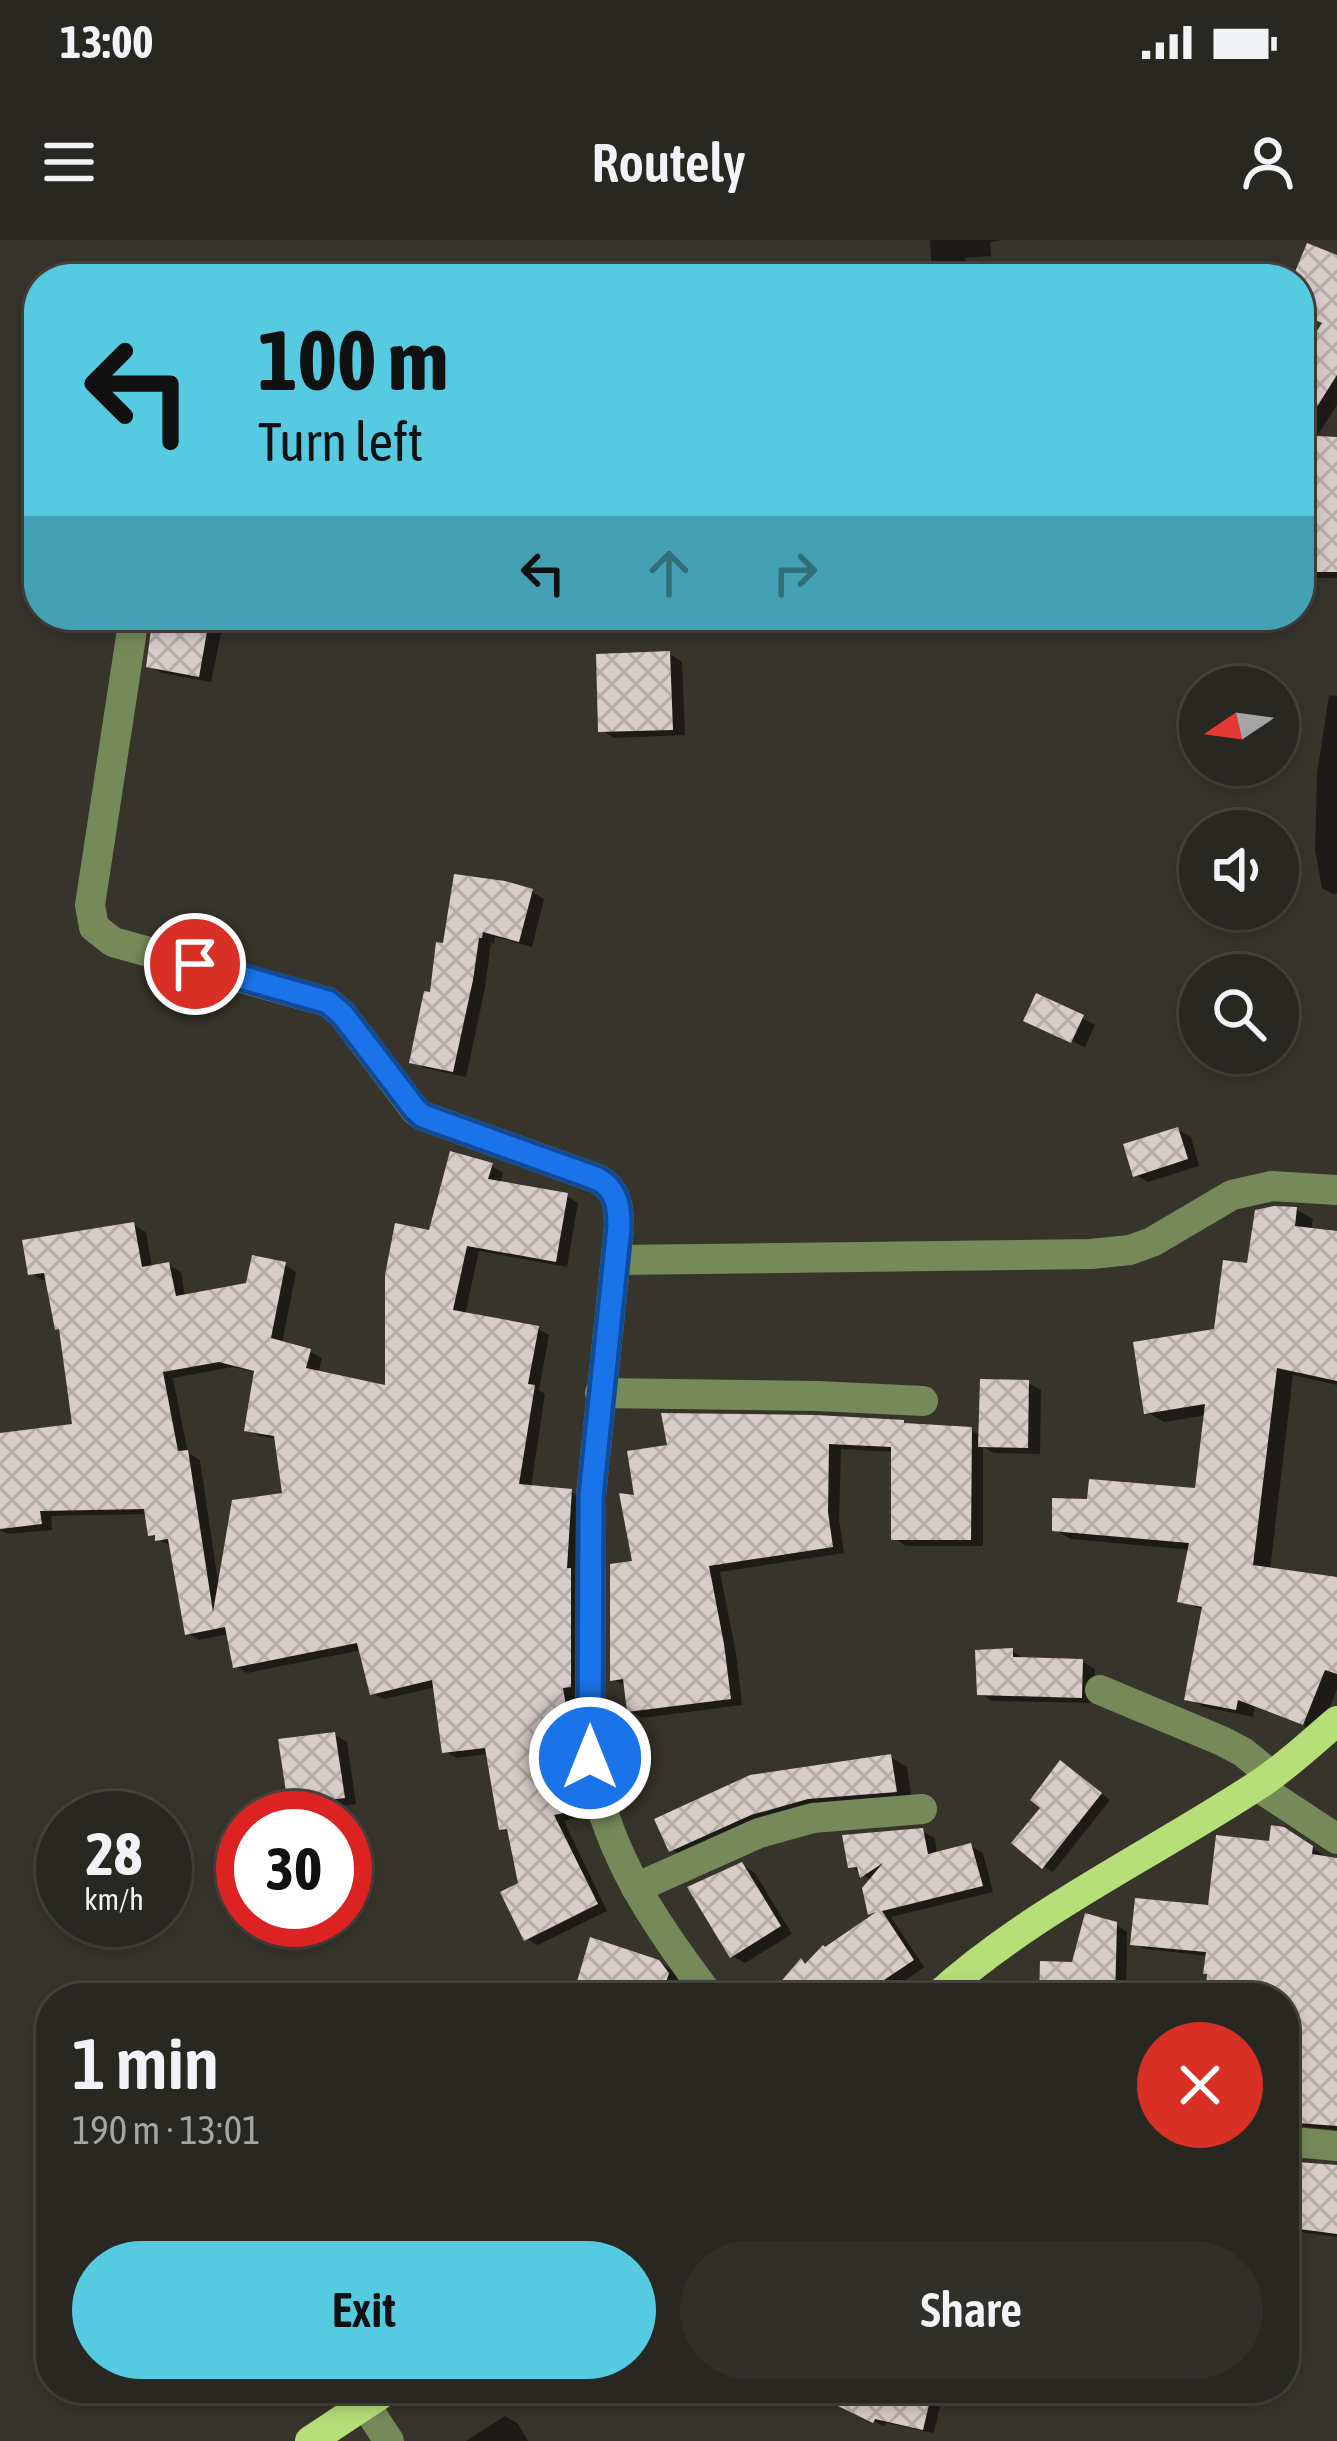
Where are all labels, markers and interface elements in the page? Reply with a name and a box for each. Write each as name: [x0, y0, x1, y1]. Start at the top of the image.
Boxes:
text: 13:00: [60, 16, 154, 68]
icon: menu: [36, 129, 102, 195]
icon: person: [1235, 129, 1301, 195]
text: Routely: [591, 132, 746, 193]
icon: left: [60, 312, 216, 468]
text: 100 m: [258, 312, 448, 408]
text: Turn left: [258, 411, 423, 472]
icon: left: [510, 540, 576, 606]
icon: ahead: [636, 540, 702, 606]
icon: right: [762, 540, 828, 606]
north arrow: [1179, 666, 1299, 786]
map controls: [1179, 666, 1299, 1074]
button: sound: [1179, 810, 1299, 930]
pin: [144, 913, 246, 1015]
icon: arrive: [162, 931, 228, 997]
button: search: [1179, 954, 1299, 1074]
position arrow: [527, 1695, 653, 1821]
speed limit sign: 30: [216, 1791, 372, 1947]
text: 28: [86, 1819, 142, 1888]
text: km/h: [84, 1882, 144, 1916]
text: 1 min: [72, 2022, 219, 2104]
button: close: [1137, 2022, 1263, 2148]
text: 190 m · 13:01: [72, 2108, 261, 2152]
button: Exit: [72, 2241, 656, 2379]
button: Share: [680, 2241, 1263, 2379]

